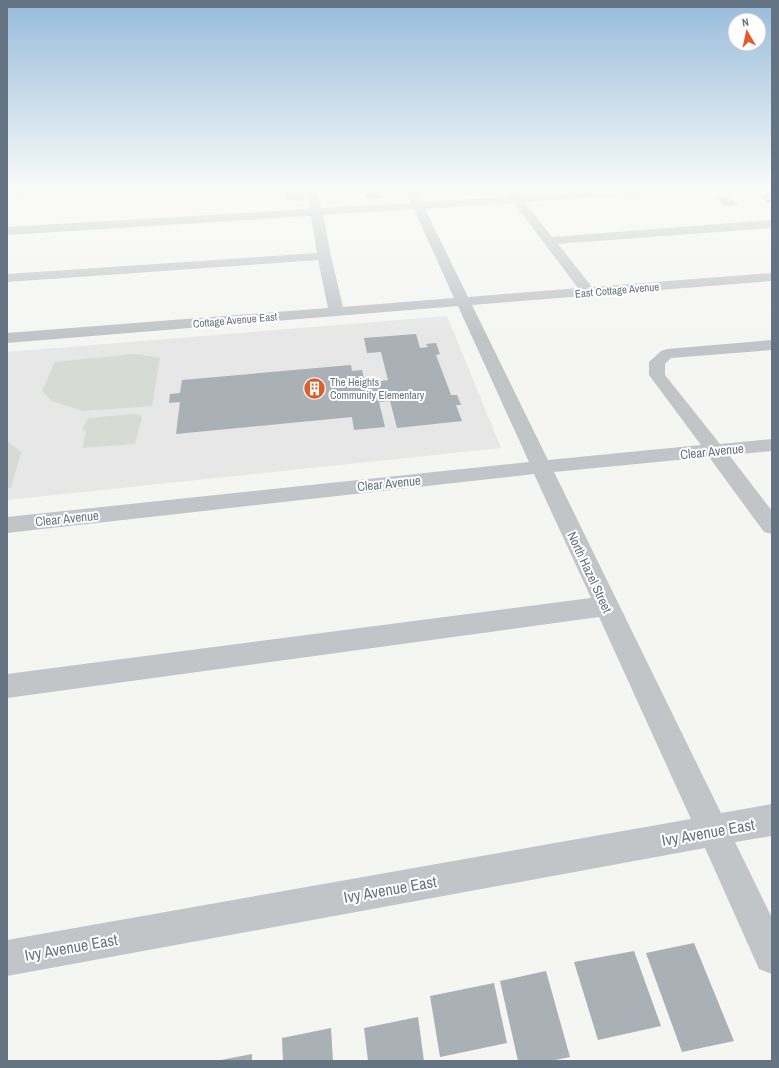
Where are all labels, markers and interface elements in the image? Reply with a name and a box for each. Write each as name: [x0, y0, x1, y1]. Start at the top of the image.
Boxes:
north arrow: [727, 12, 767, 52]
text: N: [741, 15, 750, 30]
street label: East Cottage Avenue: [574, 279, 660, 301]
street label: Cottage Avenue East: [192, 309, 278, 331]
building icon: The Heights Community Elementary: [302, 375, 328, 401]
place label: The Heights Community Elementary: [330, 375, 425, 402]
street label: Clear Avenue: [679, 440, 745, 463]
street label: Clear Avenue: [356, 472, 422, 495]
street label: Clear Avenue: [34, 507, 100, 530]
street label: North Hazel Street: [563, 529, 616, 616]
street label: Ivy Avenue East: [660, 813, 756, 851]
street label: Ivy Avenue East: [342, 870, 438, 908]
street label: Ivy Avenue East: [23, 928, 119, 966]

